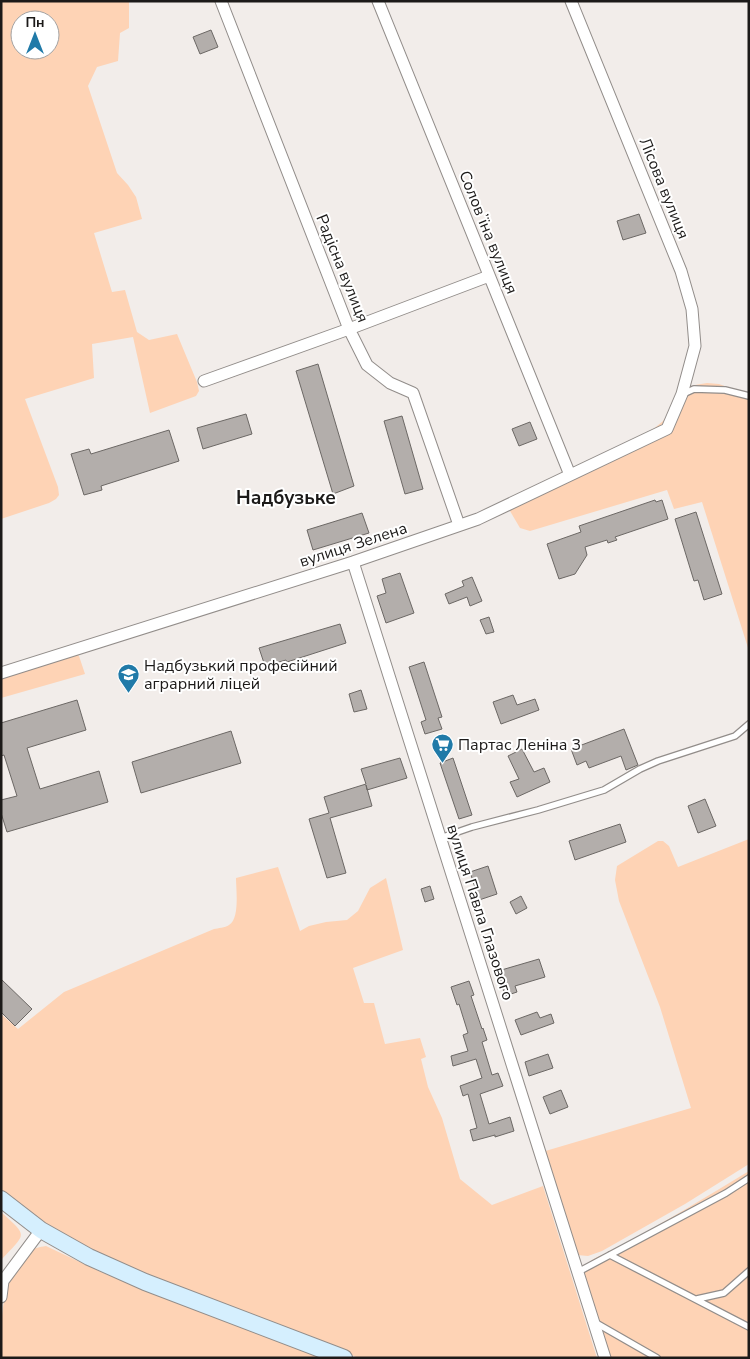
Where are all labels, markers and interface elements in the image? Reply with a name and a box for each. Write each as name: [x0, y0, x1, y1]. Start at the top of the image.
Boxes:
north arrow: [10, 10, 60, 60]
text: Пн: [25, 13, 45, 32]
street label: Лісова вулиця: [634, 135, 694, 242]
street label: Соловʼїна вулиця: [453, 168, 523, 297]
street label: Радісна вулиця: [310, 211, 374, 326]
district label: Надбузьке: [236, 485, 336, 511]
street label: вулиця Зелена: [297, 517, 410, 573]
place label: Надбузький професійний аграрний ліцей: [144, 655, 338, 695]
school or university icon: Надбузький професійний аграрний ліцей: [116, 662, 140, 693]
supermarket icon: Партас Леніна 3: [430, 732, 454, 763]
place label: Партас Леніна 3: [458, 734, 581, 756]
street label: вулиця Павла Глазового: [441, 821, 519, 1003]

